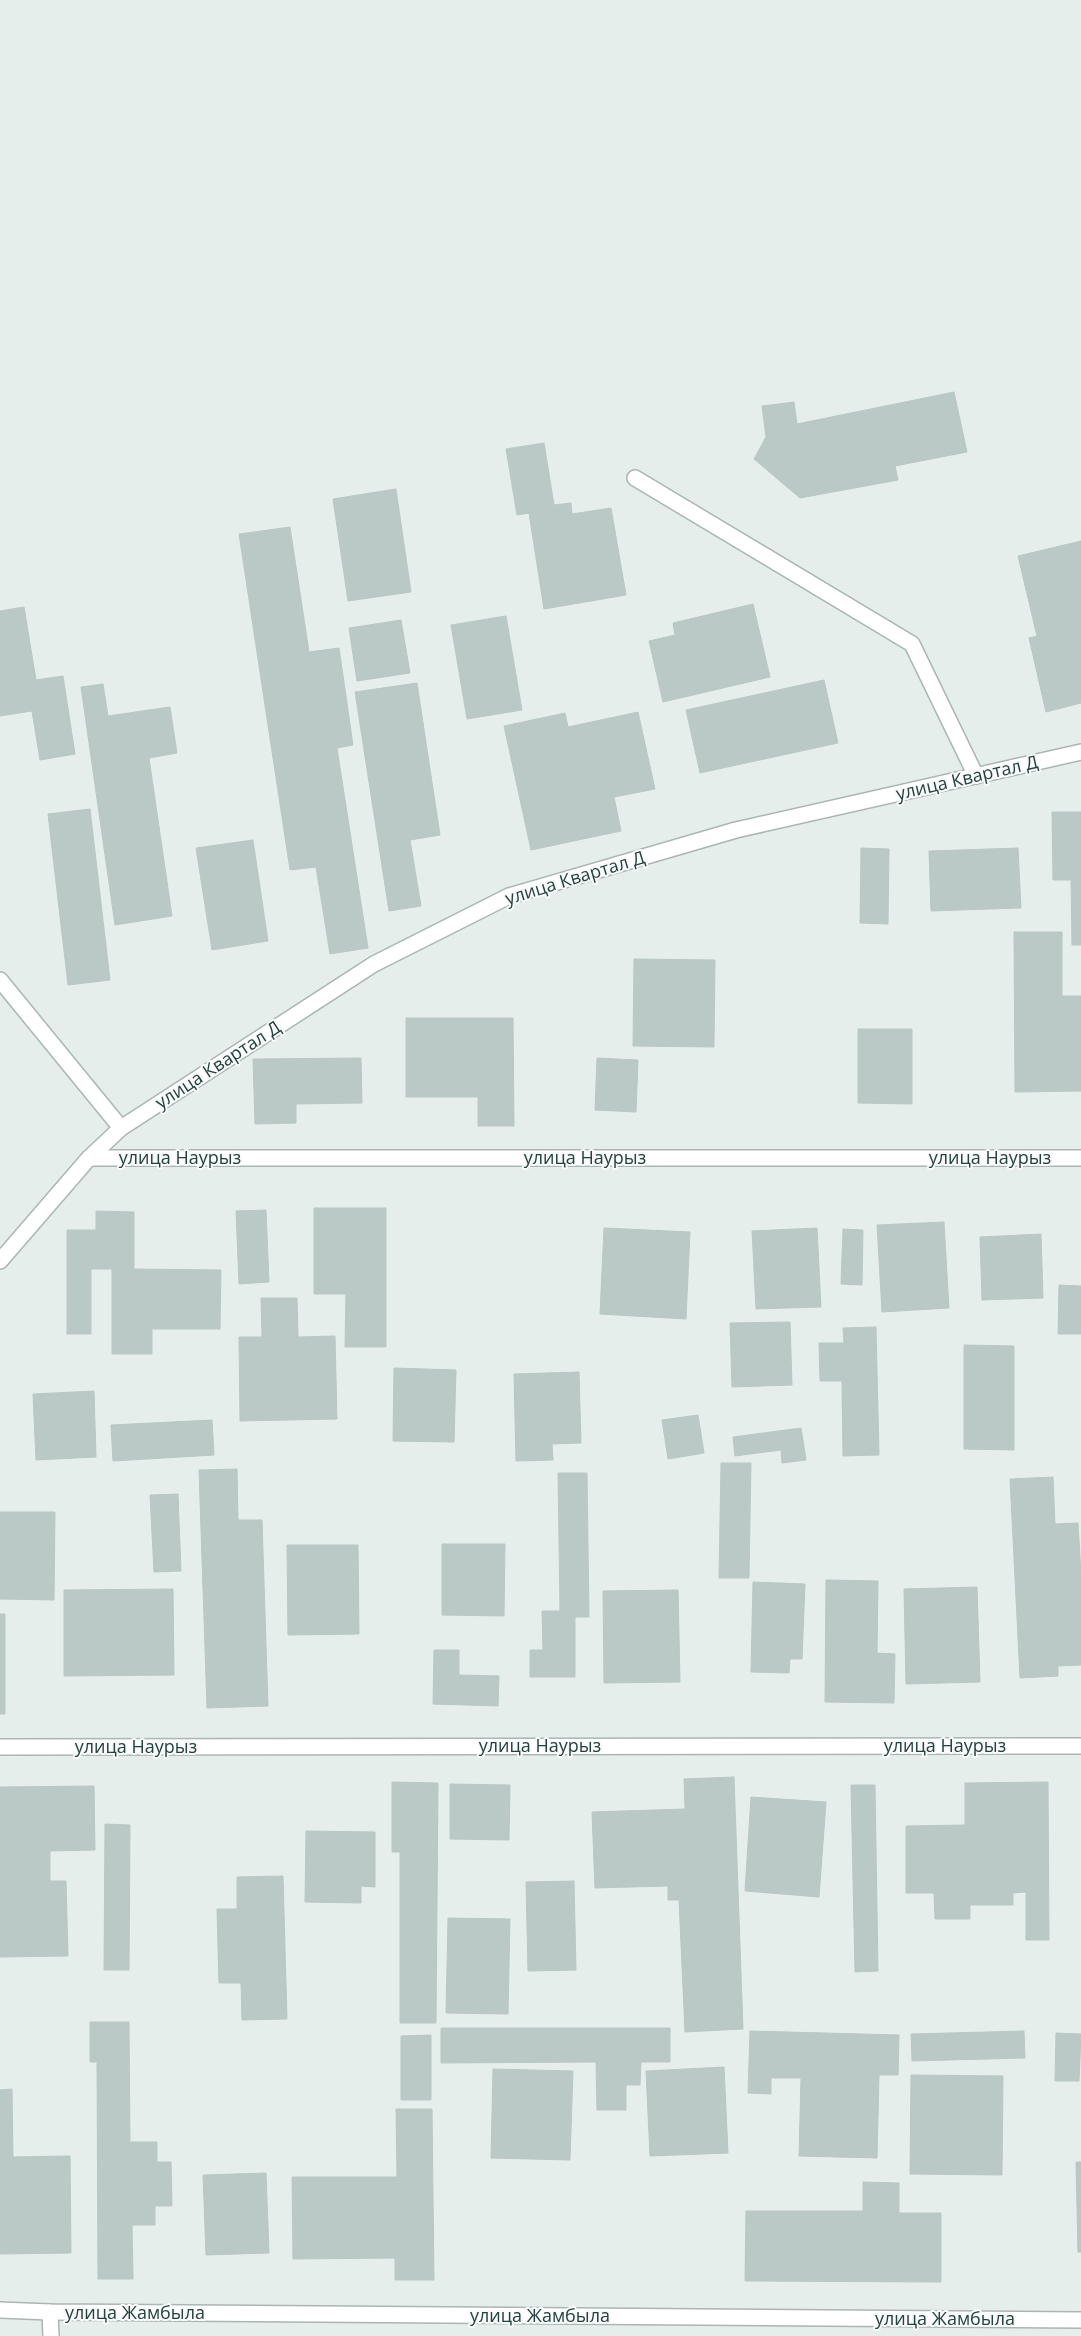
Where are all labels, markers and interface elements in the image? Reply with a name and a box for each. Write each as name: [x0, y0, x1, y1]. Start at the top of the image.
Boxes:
street label: улица Квартал Д: [894, 749, 1040, 805]
street label: улица Квартал Д: [502, 844, 647, 910]
street label: улица Квартал Д: [150, 1015, 285, 1114]
street label: улица Наурыз: [119, 1145, 241, 1169]
street label: улица Наурыз: [524, 1145, 646, 1169]
street label: улица Наурыз: [929, 1145, 1051, 1169]
street label: улица Наурыз: [479, 1733, 601, 1757]
street label: улица Наурыз: [884, 1733, 1006, 1757]
street label: улица Наурыз: [75, 1734, 197, 1758]
street label: улица Жамбыла: [65, 2300, 205, 2324]
street label: улица Жамбыла: [470, 2303, 610, 2327]
street label: улица Жамбыла: [875, 2306, 1015, 2330]

